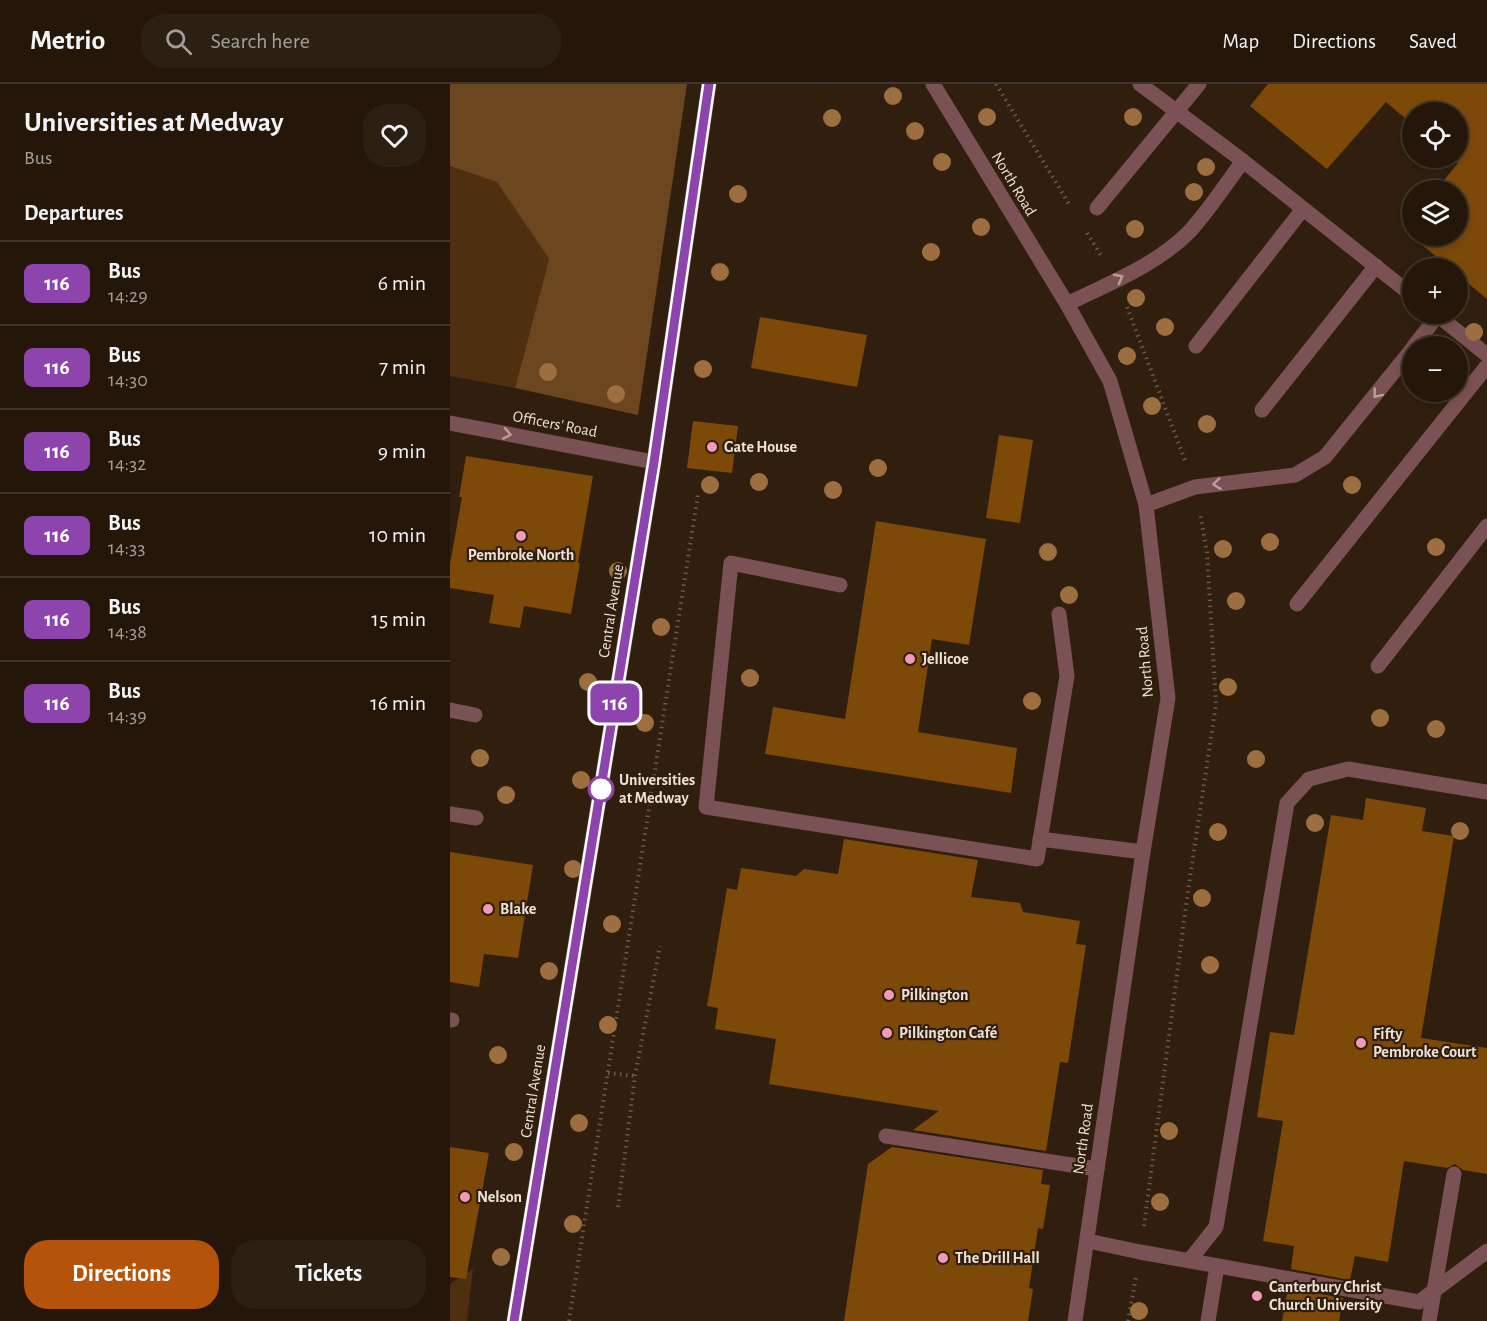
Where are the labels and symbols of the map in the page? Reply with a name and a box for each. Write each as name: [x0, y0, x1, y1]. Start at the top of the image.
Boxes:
street label: North Road: [989, 149, 1039, 219]
one-way arrow: [1113, 274, 1123, 285]
one-way arrow: [1373, 387, 1384, 398]
street label: Officers' Road: [511, 408, 599, 440]
one-way arrow: [502, 427, 512, 440]
place label: Gate House: [724, 439, 798, 455]
marker: Gate House: [705, 440, 719, 454]
one-way arrow: [1213, 477, 1222, 490]
marker: Pembroke North: [514, 529, 528, 543]
place label: Pembroke North: [468, 547, 574, 563]
street label: Central Avenue: [596, 563, 626, 659]
street label: North Road: [1134, 626, 1156, 698]
place label: Jellicoe: [922, 651, 969, 667]
marker: Jellicoe: [903, 652, 917, 666]
line badge: 116: [580, 684, 650, 722]
place label: Universities at Medway: [619, 772, 695, 807]
marker: Universities at Medway: [588, 776, 614, 802]
place label: Blake: [500, 901, 537, 917]
marker: Blake: [481, 902, 495, 916]
place label: Pilkington: [901, 987, 968, 1003]
marker: Pilkington: [882, 988, 896, 1002]
place label: Pilkington Café: [899, 1025, 998, 1041]
marker: Pilkington Café: [880, 1026, 894, 1040]
place label: Fifty Pembroke Court: [1373, 1026, 1477, 1060]
marker: Fifty Pembroke Court: [1354, 1036, 1368, 1050]
street label: Central Avenue: [518, 1043, 548, 1139]
street label: North Road: [1070, 1103, 1096, 1175]
place label: Nelson: [477, 1189, 522, 1205]
marker: Nelson: [458, 1190, 472, 1204]
place label: The Drill Hall: [955, 1250, 1040, 1266]
marker: The Drill Hall: [936, 1251, 950, 1265]
place label: Canterbury Christ Church University: [1269, 1279, 1383, 1314]
marker: Canterbury Christ Church University: [1250, 1289, 1264, 1303]

